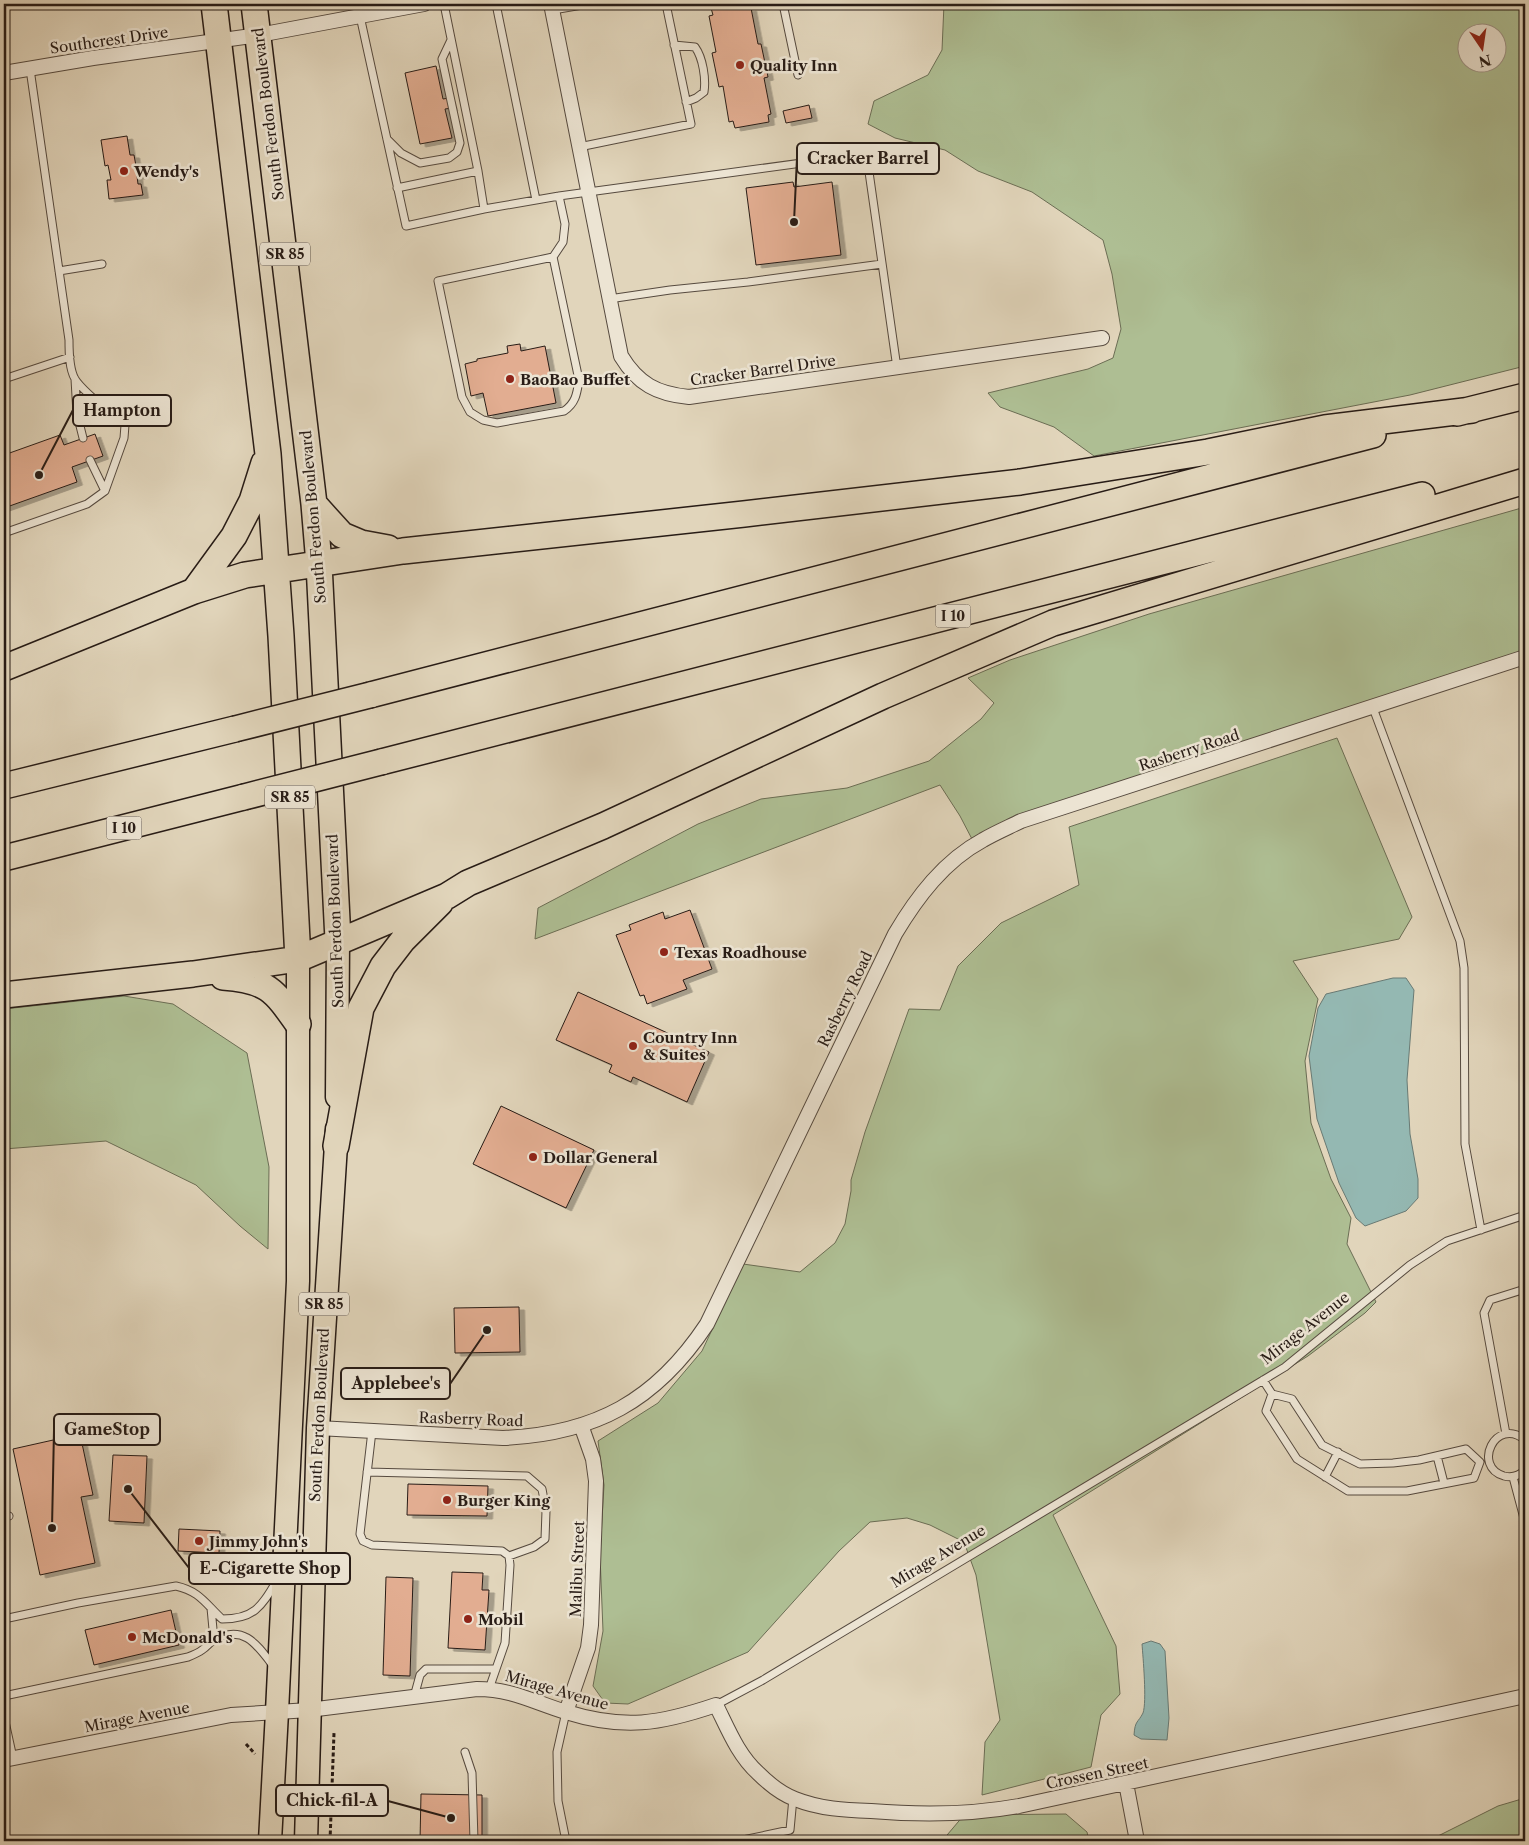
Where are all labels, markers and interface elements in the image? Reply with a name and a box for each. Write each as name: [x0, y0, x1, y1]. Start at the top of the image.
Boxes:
street label: Southcrest Drive: [49, 22, 169, 58]
north arrow: [1456, 22, 1506, 72]
street label: South Ferdon Boulevard: [248, 27, 288, 201]
text: N: [1477, 51, 1493, 71]
place label: Quality Inn: [750, 56, 838, 75]
marker: Quality Inn: [734, 59, 746, 71]
callout: Cracker Barrel: [797, 143, 939, 174]
text: Cracker Barrel: [807, 148, 929, 168]
place label: Wendy's: [133, 162, 199, 181]
marker: Wendy's: [118, 165, 130, 177]
road number: SR 85: [260, 242, 310, 266]
street label: Cracker Barrel Drive: [689, 350, 837, 390]
place label: BaoBao Buffet: [520, 370, 630, 389]
marker: BaoBao Buffet: [504, 373, 516, 385]
callout: Hampton: [73, 395, 171, 426]
text: Hampton: [83, 400, 161, 420]
street label: South Ferdon Boulevard: [296, 430, 330, 604]
road number: I 10: [936, 604, 970, 628]
street label: Rasberry Road: [1136, 725, 1242, 775]
road number: SR 85: [265, 786, 315, 809]
road number: I 10: [106, 816, 142, 840]
street label: South Ferdon Boulevard: [322, 834, 348, 1008]
place label: Texas Roadhouse: [674, 943, 807, 962]
marker: Texas Roadhouse: [658, 946, 670, 958]
street label: Rasberry Road: [814, 948, 876, 1050]
place label: Country Inn & Suites: [643, 1028, 738, 1064]
marker: Country Inn & Suites: [627, 1040, 639, 1052]
place label: Dollar General: [543, 1148, 658, 1167]
marker: Dollar General: [527, 1151, 539, 1163]
street label: Mirage Avenue: [1257, 1288, 1353, 1368]
road number: SR 85: [299, 1292, 349, 1316]
street label: South Ferdon Boulevard: [305, 1328, 333, 1502]
callout: Applebee's: [341, 1368, 450, 1399]
text: Applebee's: [350, 1373, 441, 1393]
street label: Rasberry Road: [418, 1408, 524, 1430]
callout: GameStop: [54, 1414, 160, 1445]
text: GameStop: [64, 1419, 150, 1439]
place label: Burger King: [457, 1491, 550, 1510]
marker: Burger King: [441, 1494, 453, 1506]
street label: Malibu Street: [566, 1520, 588, 1618]
street label: Mirage Avenue: [887, 1520, 989, 1592]
place label: Jimmy John's: [206, 1532, 308, 1551]
marker: Jimmy John's: [193, 1535, 205, 1547]
callout: E-Cigarette Shop: [189, 1553, 350, 1584]
text: E-Cigarette Shop: [199, 1558, 341, 1578]
place label: Mobil: [478, 1610, 524, 1629]
marker: Mobil: [462, 1613, 474, 1625]
place label: McDonald's: [142, 1628, 233, 1647]
marker: McDonald's: [126, 1631, 138, 1643]
street label: Mirage Avenue: [503, 1666, 611, 1714]
street label: Mirage Avenue: [83, 1697, 191, 1737]
street label: Crossen Street: [1044, 1753, 1151, 1793]
callout: Chick-fil-A: [276, 1785, 388, 1816]
text: Chick-fil-A: [286, 1790, 379, 1810]

